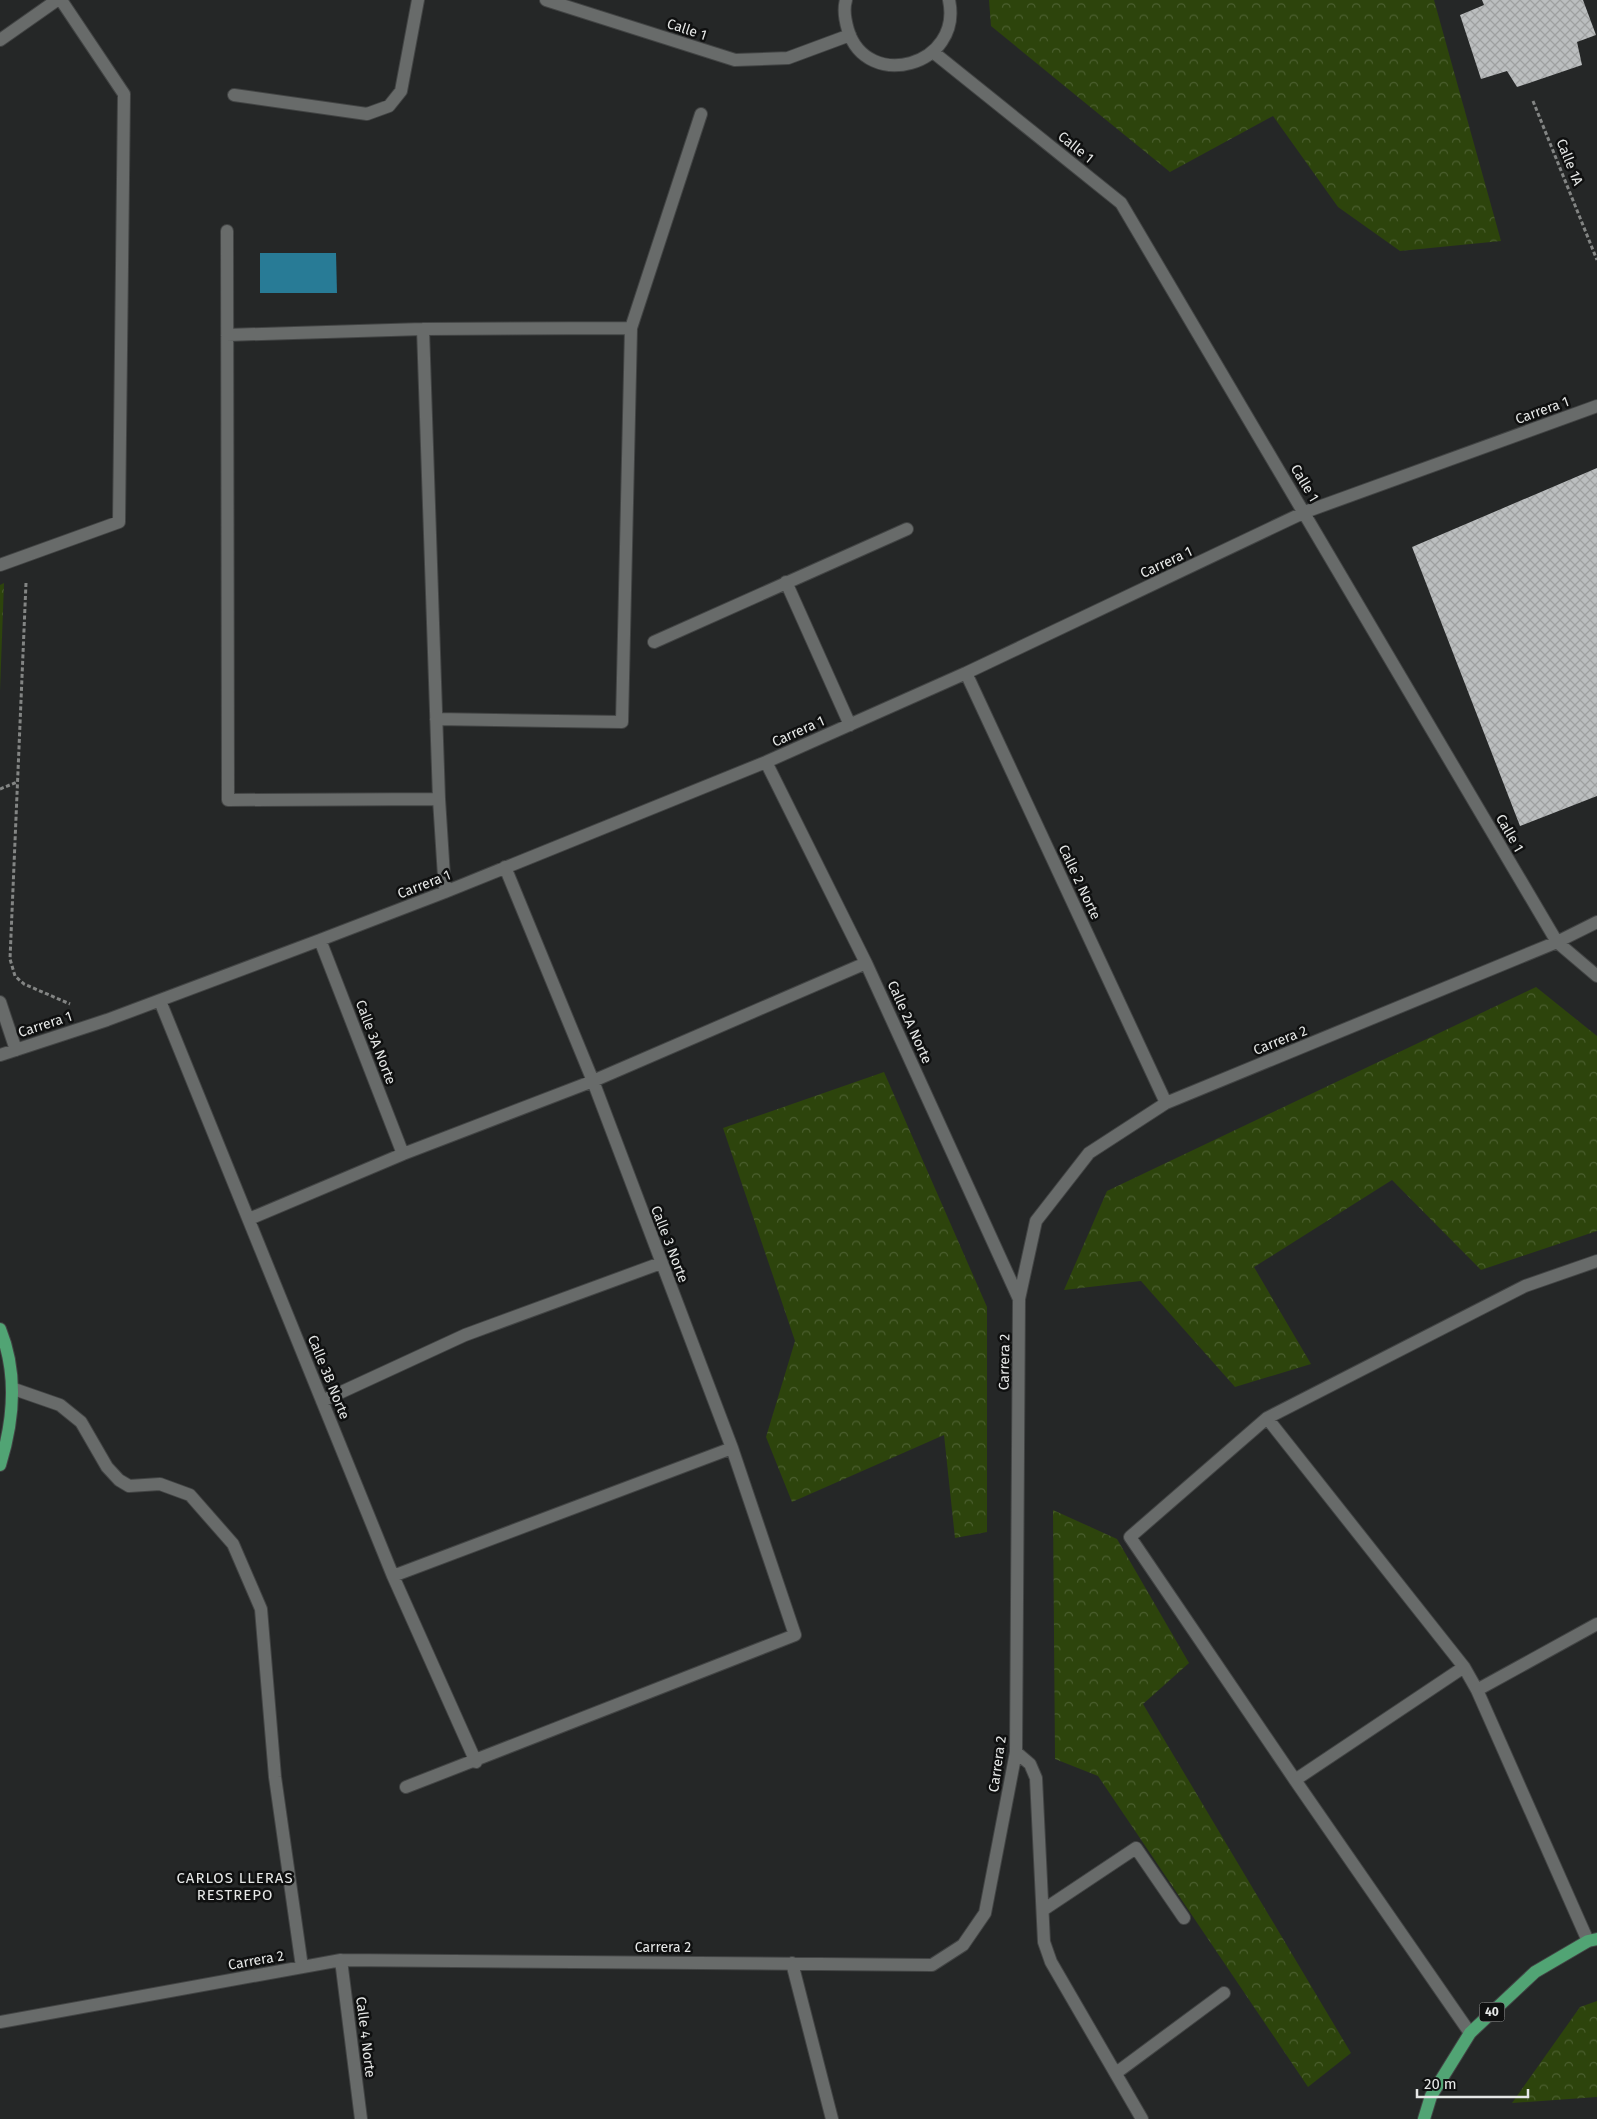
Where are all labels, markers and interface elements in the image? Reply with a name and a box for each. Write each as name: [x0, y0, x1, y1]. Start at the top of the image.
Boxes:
street label: Calle 1: [665, 15, 709, 44]
street label: Calle 1: [1055, 128, 1097, 167]
street label: Calle 1A: [1553, 136, 1587, 188]
street label: Carrera 1: [1513, 393, 1571, 428]
street label: Calle 1: [1287, 461, 1322, 505]
street label: Carrera 1: [1137, 543, 1195, 582]
street label: Carrera 1: [769, 712, 827, 751]
street label: Calle 1: [1492, 811, 1527, 855]
street label: Calle 2 Norte: [1055, 842, 1104, 922]
street label: Carrera 1: [395, 867, 453, 902]
street label: Calle 2A Norte: [884, 978, 935, 1066]
street label: Calle 3A Norte: [352, 998, 399, 1087]
street label: Carrera 1: [16, 1008, 74, 1041]
street label: Carrera 2: [1251, 1022, 1310, 1059]
street label: Calle 3 Norte: [647, 1203, 692, 1285]
street label: Calle 3B Norte: [304, 1333, 353, 1422]
street label: Carrera 2: [996, 1334, 1013, 1390]
street label: Carrera 2: [985, 1735, 1010, 1793]
district label: CARLOS LLERAS RESTREPO: [176, 1869, 294, 1904]
street label: Carrera 2: [635, 1939, 691, 1956]
street label: Carrera 2: [227, 1947, 285, 1974]
street label: Calle 4 Norte: [352, 1996, 379, 2079]
road number: 40: [1480, 2002, 1504, 2021]
scale bar: [1417, 2066, 1528, 2098]
text: 20 m: [1424, 2075, 1457, 2093]

